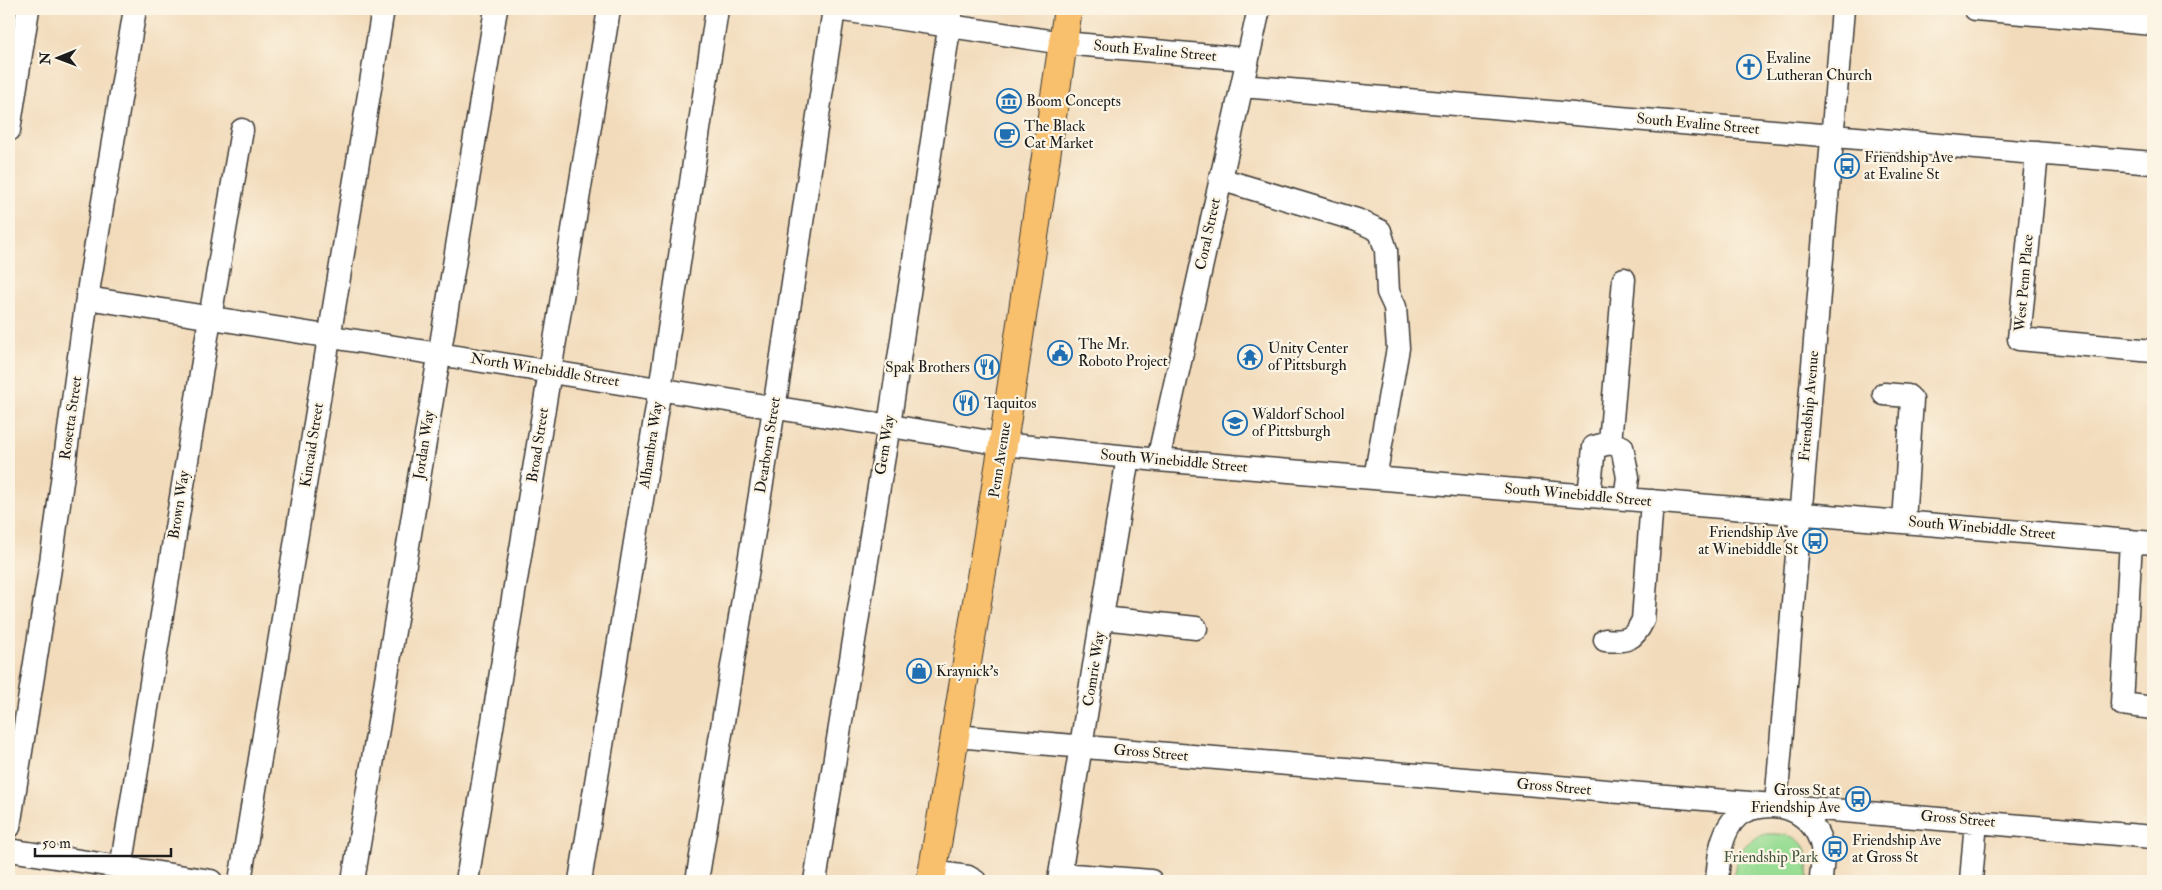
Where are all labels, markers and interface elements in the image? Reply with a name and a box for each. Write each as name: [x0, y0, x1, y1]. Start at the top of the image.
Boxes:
north arrow: [32, 32, 82, 82]
street label: South Evaline Street: [1093, 36, 1217, 66]
place label: Evaline Lutheran Church: [1766, 49, 1872, 85]
text: N: [37, 51, 54, 66]
church icon: Evaline Lutheran Church: [1736, 54, 1762, 80]
museum icon: Boom Concepts: [996, 88, 1022, 114]
place label: Boom Concepts: [1026, 92, 1121, 112]
street label: South Evaline Street: [1636, 109, 1760, 139]
place label: The Black Cat Market: [1024, 117, 1093, 153]
cafe icon: The Black Cat Market: [994, 122, 1020, 148]
place label: Friendship Ave at Evaline St: [1864, 148, 1953, 184]
bus stop icon: Friendship Ave at Evaline St: [1834, 153, 1860, 179]
street label: Coral Street: [1191, 196, 1225, 272]
street label: West Penn Place: [2010, 233, 2038, 334]
place label: The Mr. Roboto Project: [1078, 335, 1168, 371]
place label: Unity Center of Pittsburgh: [1268, 339, 1348, 375]
public building icon: The Mr. Roboto Project: [1047, 340, 1073, 366]
temple icon: Unity Center of Pittsburgh: [1237, 344, 1263, 370]
street label: North Winebiddle Street: [469, 349, 621, 391]
street label: Friendship Avenue: [1795, 350, 1824, 462]
restaurant icon: Spak Brothers: [974, 354, 1000, 380]
place label: Spak Brothers: [885, 358, 970, 378]
street label: Rosetta Street: [56, 375, 86, 461]
restaurant icon: Taquitos: [953, 390, 979, 416]
place label: Taquitos: [984, 394, 1036, 413]
street label: Dearborn Street: [751, 395, 785, 495]
street label: Alhambra Way: [635, 400, 667, 491]
street label: Kincaid Street: [296, 401, 328, 488]
place label: Waldorf School of Pittsburgh: [1251, 405, 1345, 441]
street label: Broad Street: [523, 406, 553, 484]
street label: Jordan Way: [409, 409, 440, 482]
school or university icon: Waldorf School of Pittsburgh: [1222, 410, 1248, 436]
street label: Gem Way: [871, 413, 899, 476]
street label: Penn Avenue: [985, 421, 1015, 499]
street label: South Winebiddle Street: [1100, 445, 1249, 477]
street label: Brown Way: [164, 469, 194, 541]
street label: South Winebiddle Street: [1504, 479, 1653, 511]
street label: South Winebiddle Street: [1908, 512, 2057, 544]
place label: Friendship Ave at Winebiddle St: [1698, 523, 1798, 559]
bus stop icon: Friendship Ave at Winebiddle St: [1802, 528, 1828, 554]
street label: Comrie Way: [1079, 630, 1109, 708]
shop icon: Kraynick's: [906, 658, 932, 684]
place label: Kraynick's: [936, 662, 998, 681]
street label: Gross Street: [1113, 740, 1189, 766]
street label: Gross Street: [1516, 774, 1592, 800]
place label: Gross St at Friendship Ave: [1751, 781, 1840, 818]
bus stop icon: Gross St at Friendship Ave: [1845, 786, 1871, 812]
street label: Gross Street: [1920, 806, 1996, 832]
scale bar: [35, 825, 171, 857]
place label: Friendship Ave at Gross St: [1852, 831, 1941, 867]
text: 50 m: [42, 834, 71, 853]
bus stop icon: Friendship Ave at Gross St: [1822, 836, 1848, 862]
park label: Friendship Park: [1724, 848, 1818, 868]

